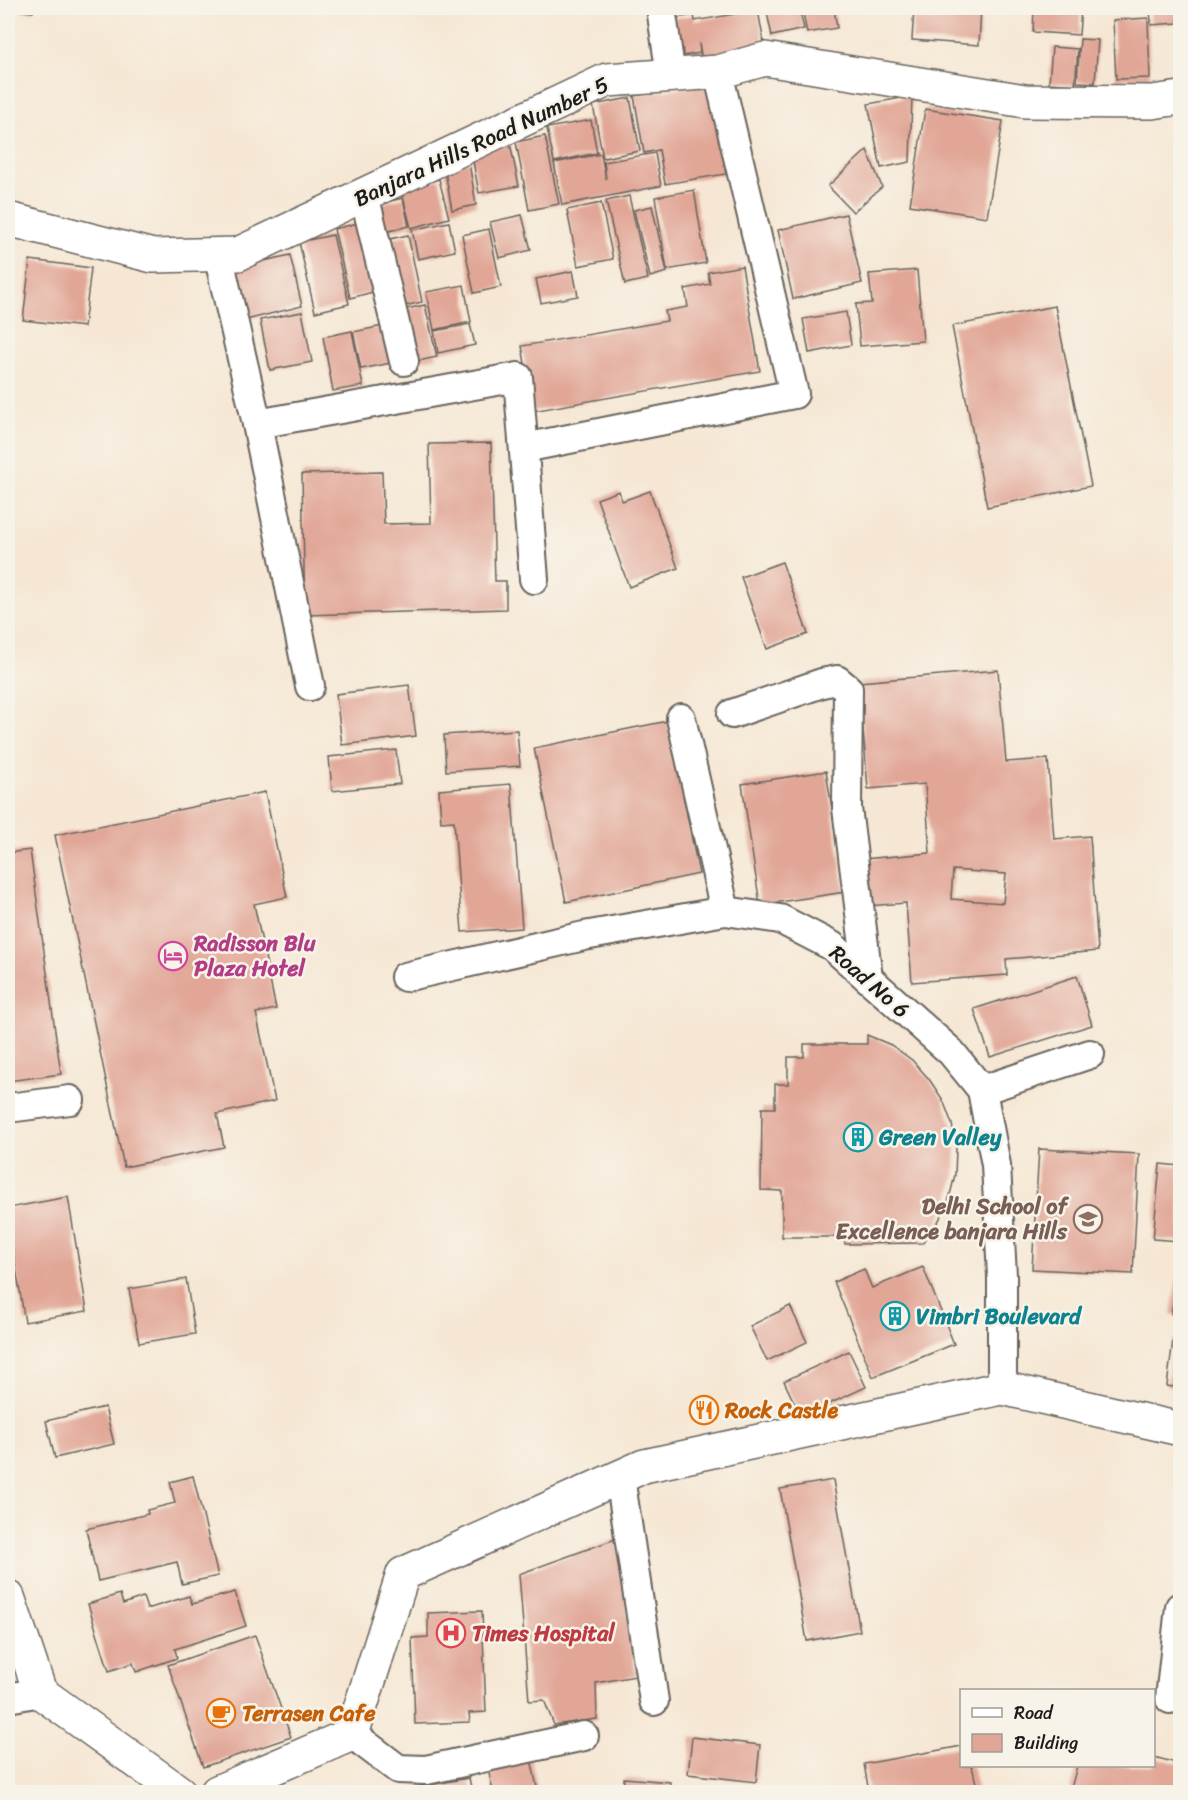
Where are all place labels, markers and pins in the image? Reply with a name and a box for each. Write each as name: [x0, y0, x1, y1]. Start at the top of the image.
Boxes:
place label: Radisson Blu Plaza Hotel: [193, 924, 316, 988]
hotel icon: Radisson Blu Plaza Hotel: [157, 940, 189, 972]
place label: Green Valley: [878, 1118, 1002, 1157]
building icon: Green Valley: [842, 1121, 874, 1153]
place label: Delhi School of Excellence banjara Hills: [836, 1187, 1069, 1251]
school or university icon: Delhi School of Excellence banjara Hills: [1072, 1203, 1104, 1235]
place label: Vimbri Boulevard: [916, 1297, 1083, 1336]
building icon: Vimbri Boulevard: [879, 1300, 911, 1332]
place label: Rock Castle: [724, 1391, 839, 1430]
restaurant icon: Rock Castle: [688, 1394, 720, 1426]
place label: Times Hospital: [472, 1614, 615, 1653]
hospital icon: Times Hospital: [435, 1617, 467, 1649]
place label: Terrasen Cafe: [242, 1694, 376, 1733]
cafe icon: Terrasen Cafe: [205, 1697, 237, 1729]

